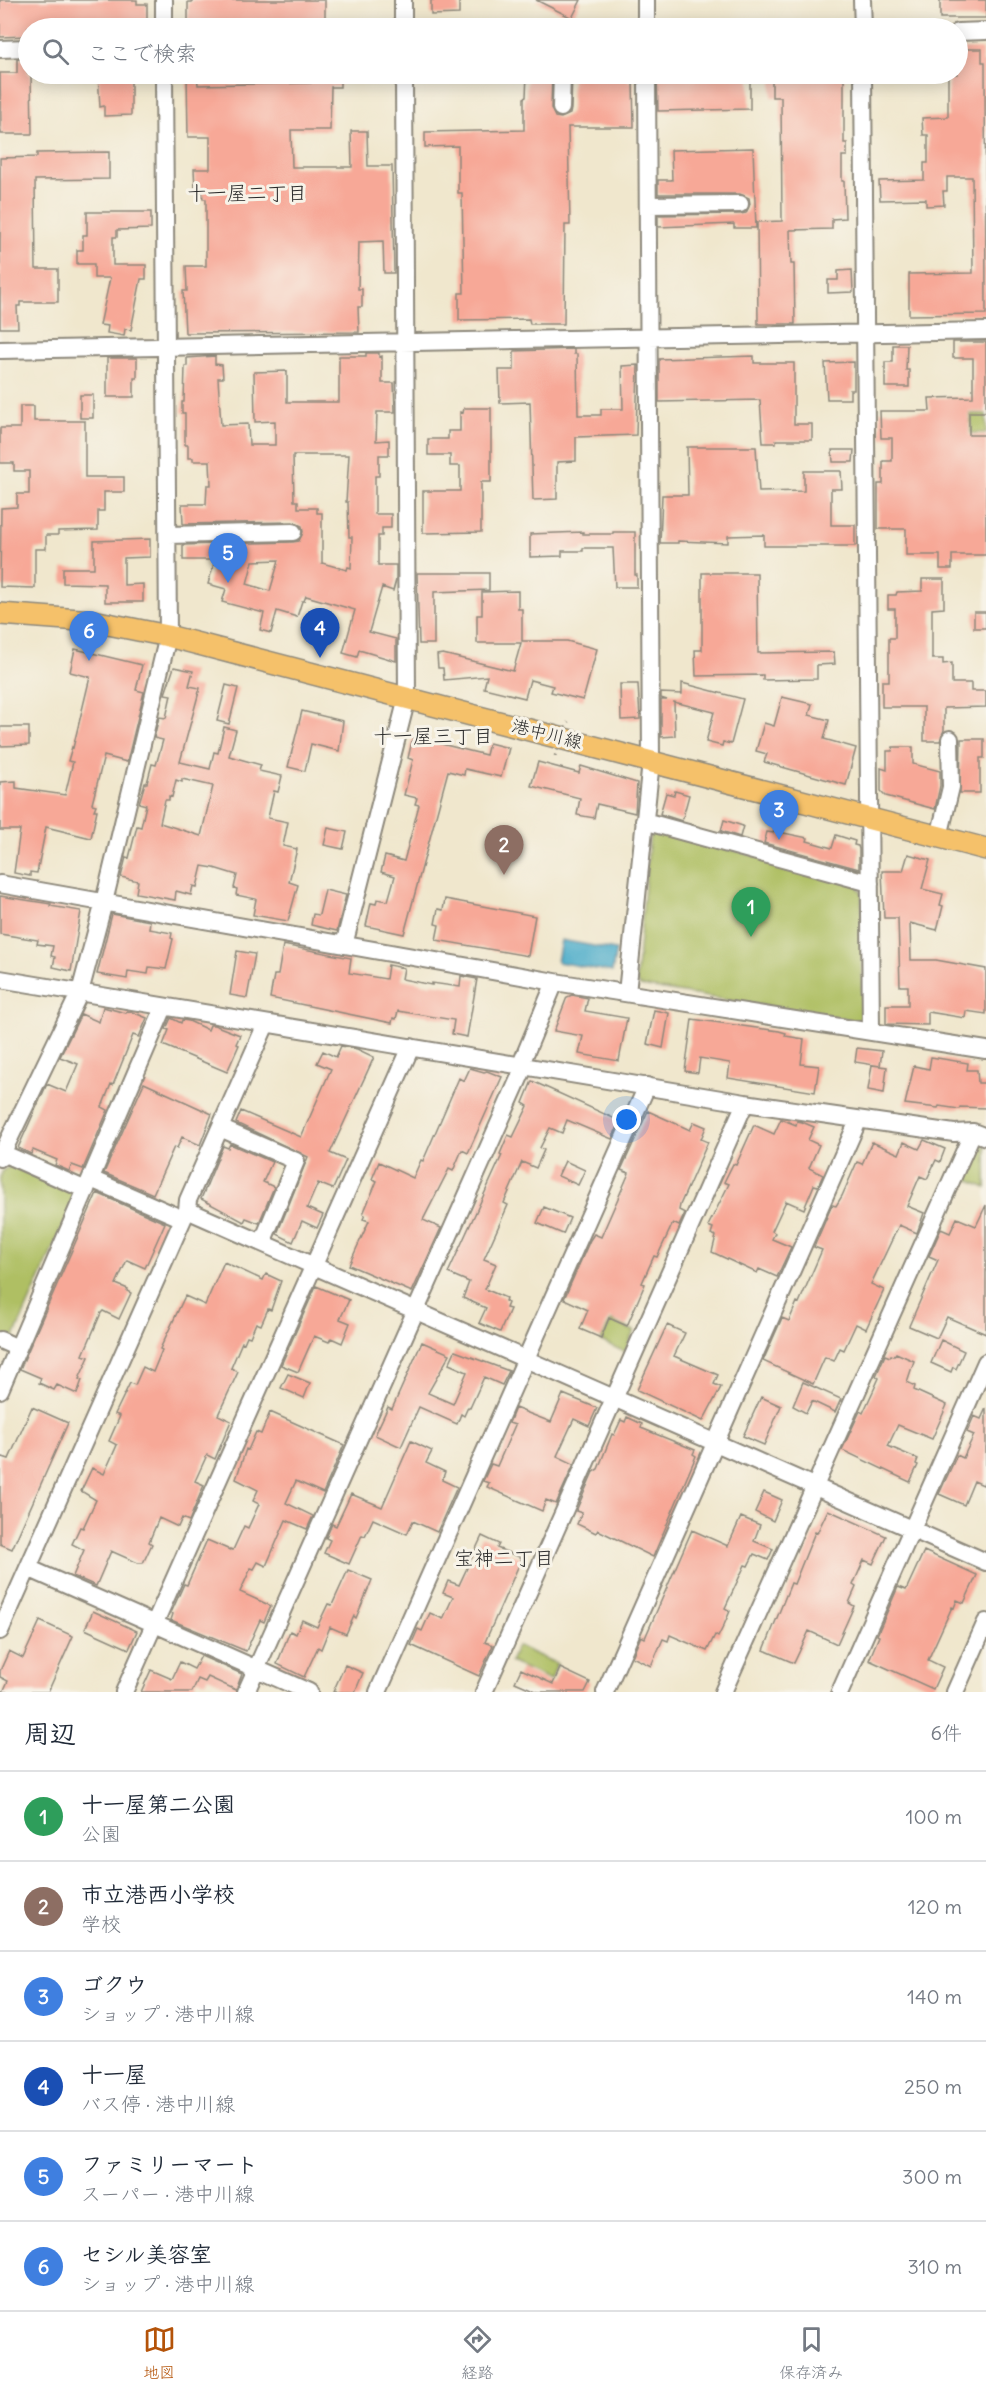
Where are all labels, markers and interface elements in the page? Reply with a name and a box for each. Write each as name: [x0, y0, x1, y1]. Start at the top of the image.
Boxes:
search box: [18, 18, 968, 84]
icon: search: [39, 35, 72, 68]
text: ここで検索: [87, 39, 197, 67]
district label: 十一屋二丁目: [187, 180, 307, 205]
pin: 5: [208, 534, 248, 583]
pin: 4: [300, 608, 340, 658]
pin: 6: [70, 612, 109, 661]
street label: 港中川線: [509, 714, 585, 753]
district label: 十一屋三丁目: [373, 723, 493, 748]
pin: 3: [760, 790, 798, 840]
pin: 2: [484, 826, 524, 875]
pin: 1: [732, 888, 771, 937]
your location: [612, 1105, 641, 1134]
district label: 宝神二丁目: [454, 1545, 554, 1570]
text: 周辺: [24, 1717, 76, 1750]
text: 6件: [930, 1720, 962, 1745]
text: 十一屋第二公園: [81, 1790, 235, 1818]
text: 1: [40, 1804, 47, 1829]
text: 100 m: [905, 1804, 962, 1829]
text: 公園: [81, 1821, 121, 1846]
text: 市立港西小学校: [81, 1880, 235, 1908]
text: 2: [38, 1894, 49, 1919]
text: 120 m: [908, 1894, 962, 1919]
text: 学校: [81, 1911, 121, 1936]
text: ゴクウ: [81, 1970, 147, 1998]
text: 3: [38, 1984, 49, 2009]
text: 140 m: [907, 1984, 962, 2009]
text: ショップ · 港中川線: [81, 2001, 254, 2026]
text: 十一屋: [81, 2060, 147, 2088]
text: 4: [38, 2074, 49, 2099]
text: 250 m: [904, 2074, 962, 2099]
text: バス停 · 港中川線: [81, 2091, 235, 2116]
text: ファミリーマート: [81, 2150, 258, 2178]
text: 5: [38, 2164, 49, 2189]
text: 300 m: [902, 2164, 962, 2189]
text: スーパー · 港中川線: [81, 2181, 254, 2206]
text: セシル美容室: [81, 2240, 212, 2268]
text: 6: [38, 2254, 49, 2279]
text: 310 m: [907, 2254, 962, 2279]
text: ショップ · 港中川線: [81, 2271, 254, 2296]
tab: 地図: [143, 2323, 176, 2383]
tab: 経路: [461, 2323, 494, 2383]
tab: 保存済み: [779, 2323, 843, 2383]

